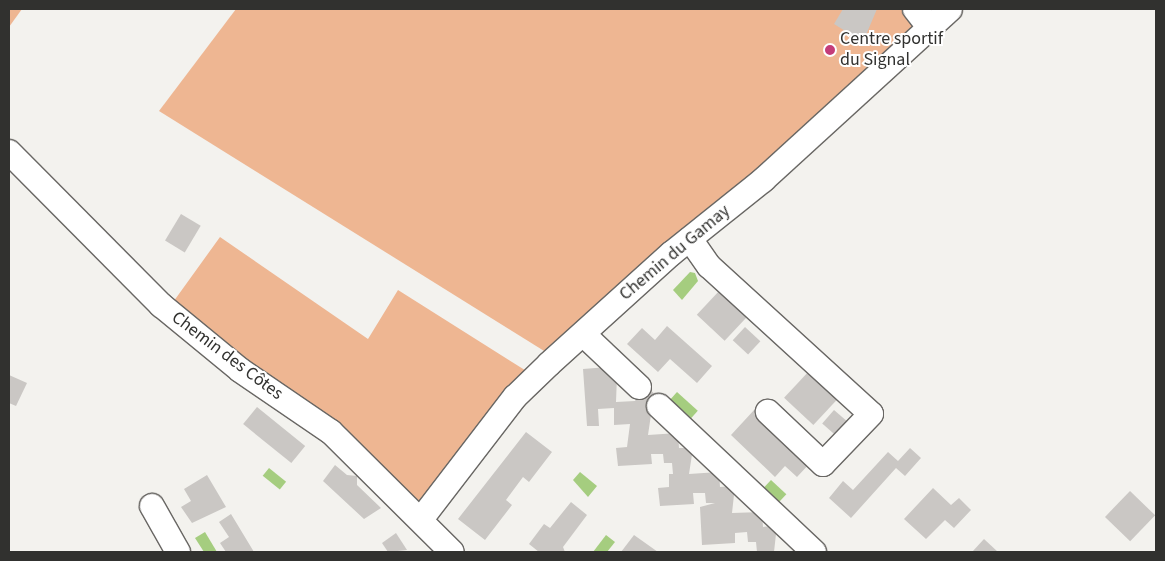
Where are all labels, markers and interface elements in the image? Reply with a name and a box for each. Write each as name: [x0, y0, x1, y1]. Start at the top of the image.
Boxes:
place label: Centre sportif du Signal: [840, 29, 943, 72]
marker: Centre sportif du Signal: [824, 44, 836, 56]
street label: Chemin du Gamay: [615, 200, 735, 306]
street label: Chemin des Côtes: [167, 307, 287, 405]

